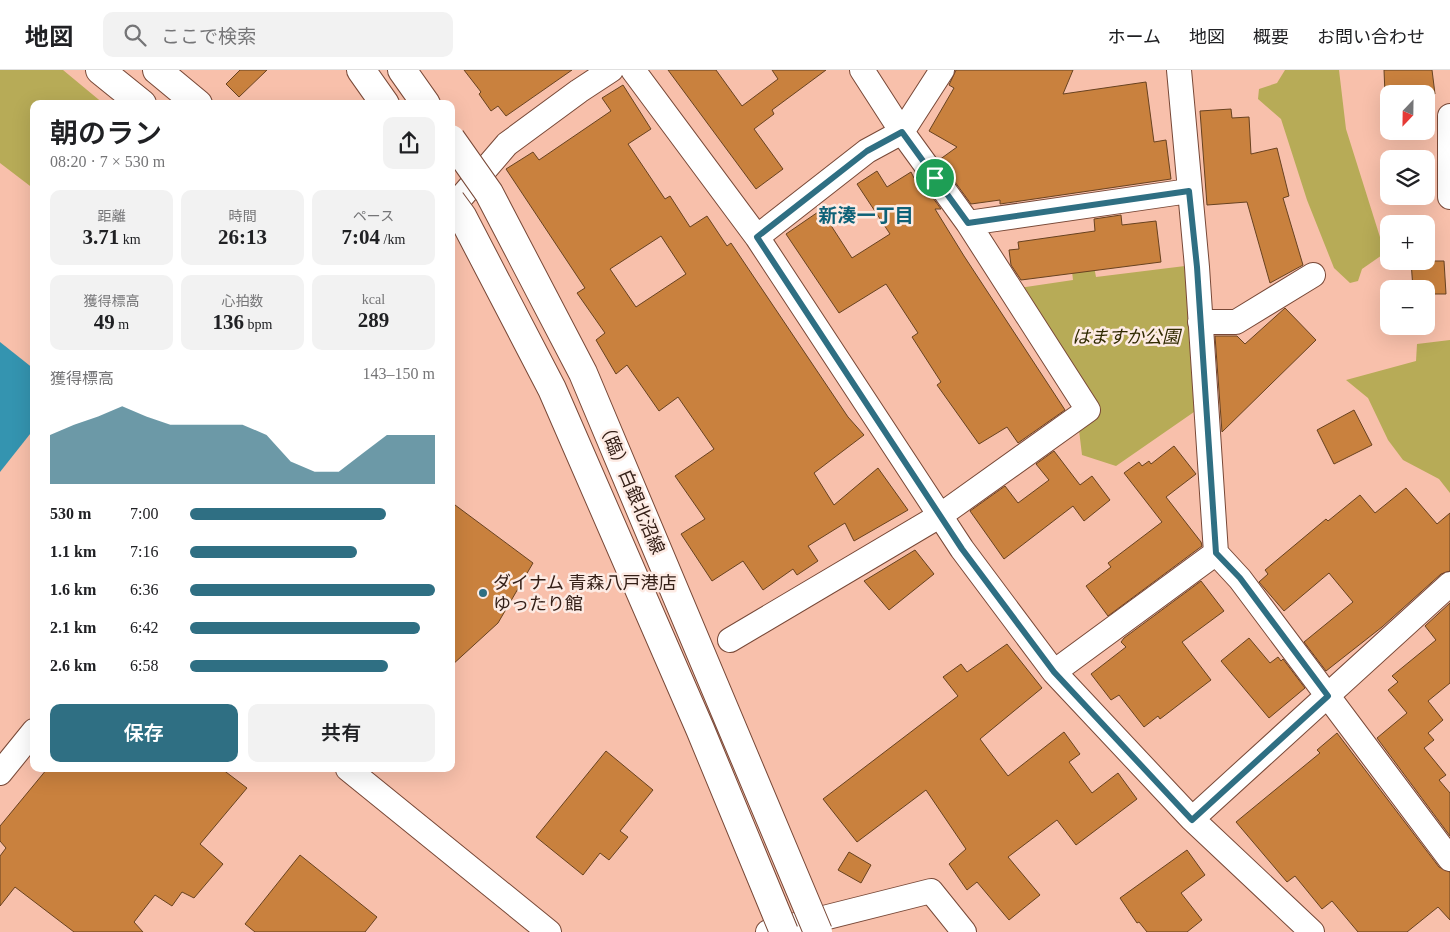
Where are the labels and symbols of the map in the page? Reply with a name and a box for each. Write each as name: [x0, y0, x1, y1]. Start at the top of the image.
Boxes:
north arrow: [1380, 85, 1435, 140]
pin: [914, 157, 956, 199]
district label: 新湊一丁目: [818, 205, 914, 226]
park label: はますか公園: [1072, 327, 1183, 347]
street label: （臨）白銀北沼線: [594, 417, 668, 557]
place label: ダイナム 青森八戸港店 ゆったり館: [493, 573, 677, 614]
marker: ダイナム 青森八戸港店 ゆったり館: [477, 587, 489, 599]

